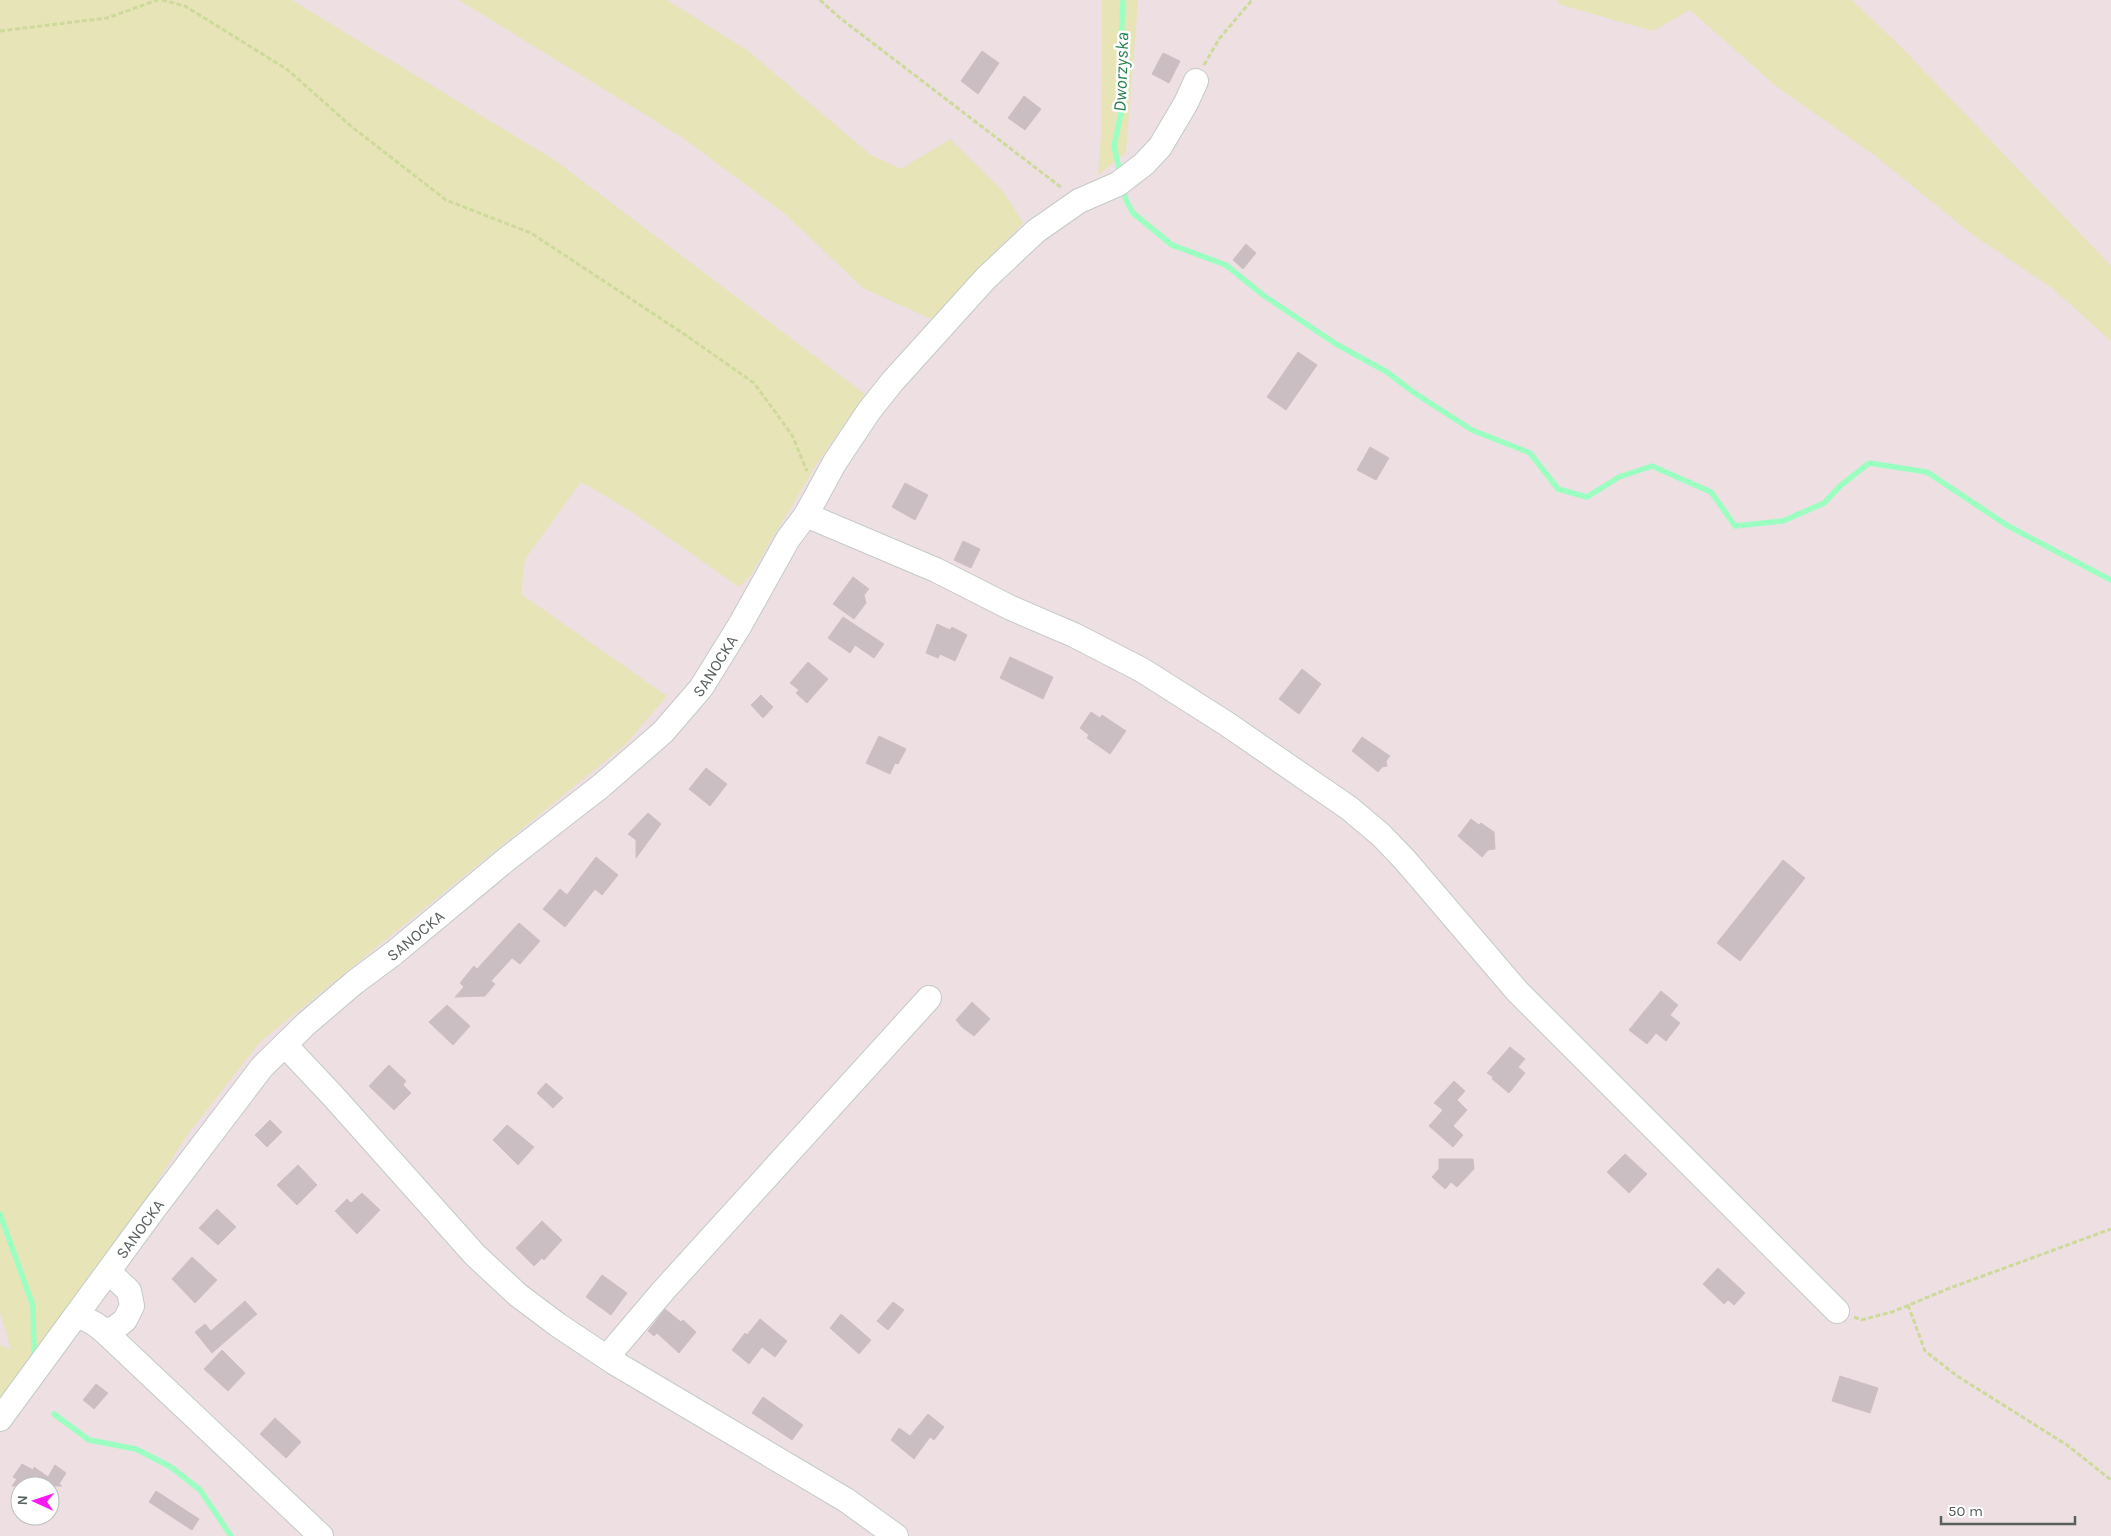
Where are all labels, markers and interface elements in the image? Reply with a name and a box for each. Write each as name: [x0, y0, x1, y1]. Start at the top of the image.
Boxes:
water label: Dworzyska: [1109, 32, 1133, 112]
street label: SANOCKA: [688, 631, 741, 700]
street label: SANOCKA: [383, 906, 448, 965]
street label: SANOCKA: [112, 1195, 168, 1262]
north arrow: [10, 1476, 60, 1526]
scale bar: [1941, 1494, 2075, 1526]
text: N: [14, 1495, 31, 1506]
text: 50 m: [1948, 1502, 1983, 1520]

